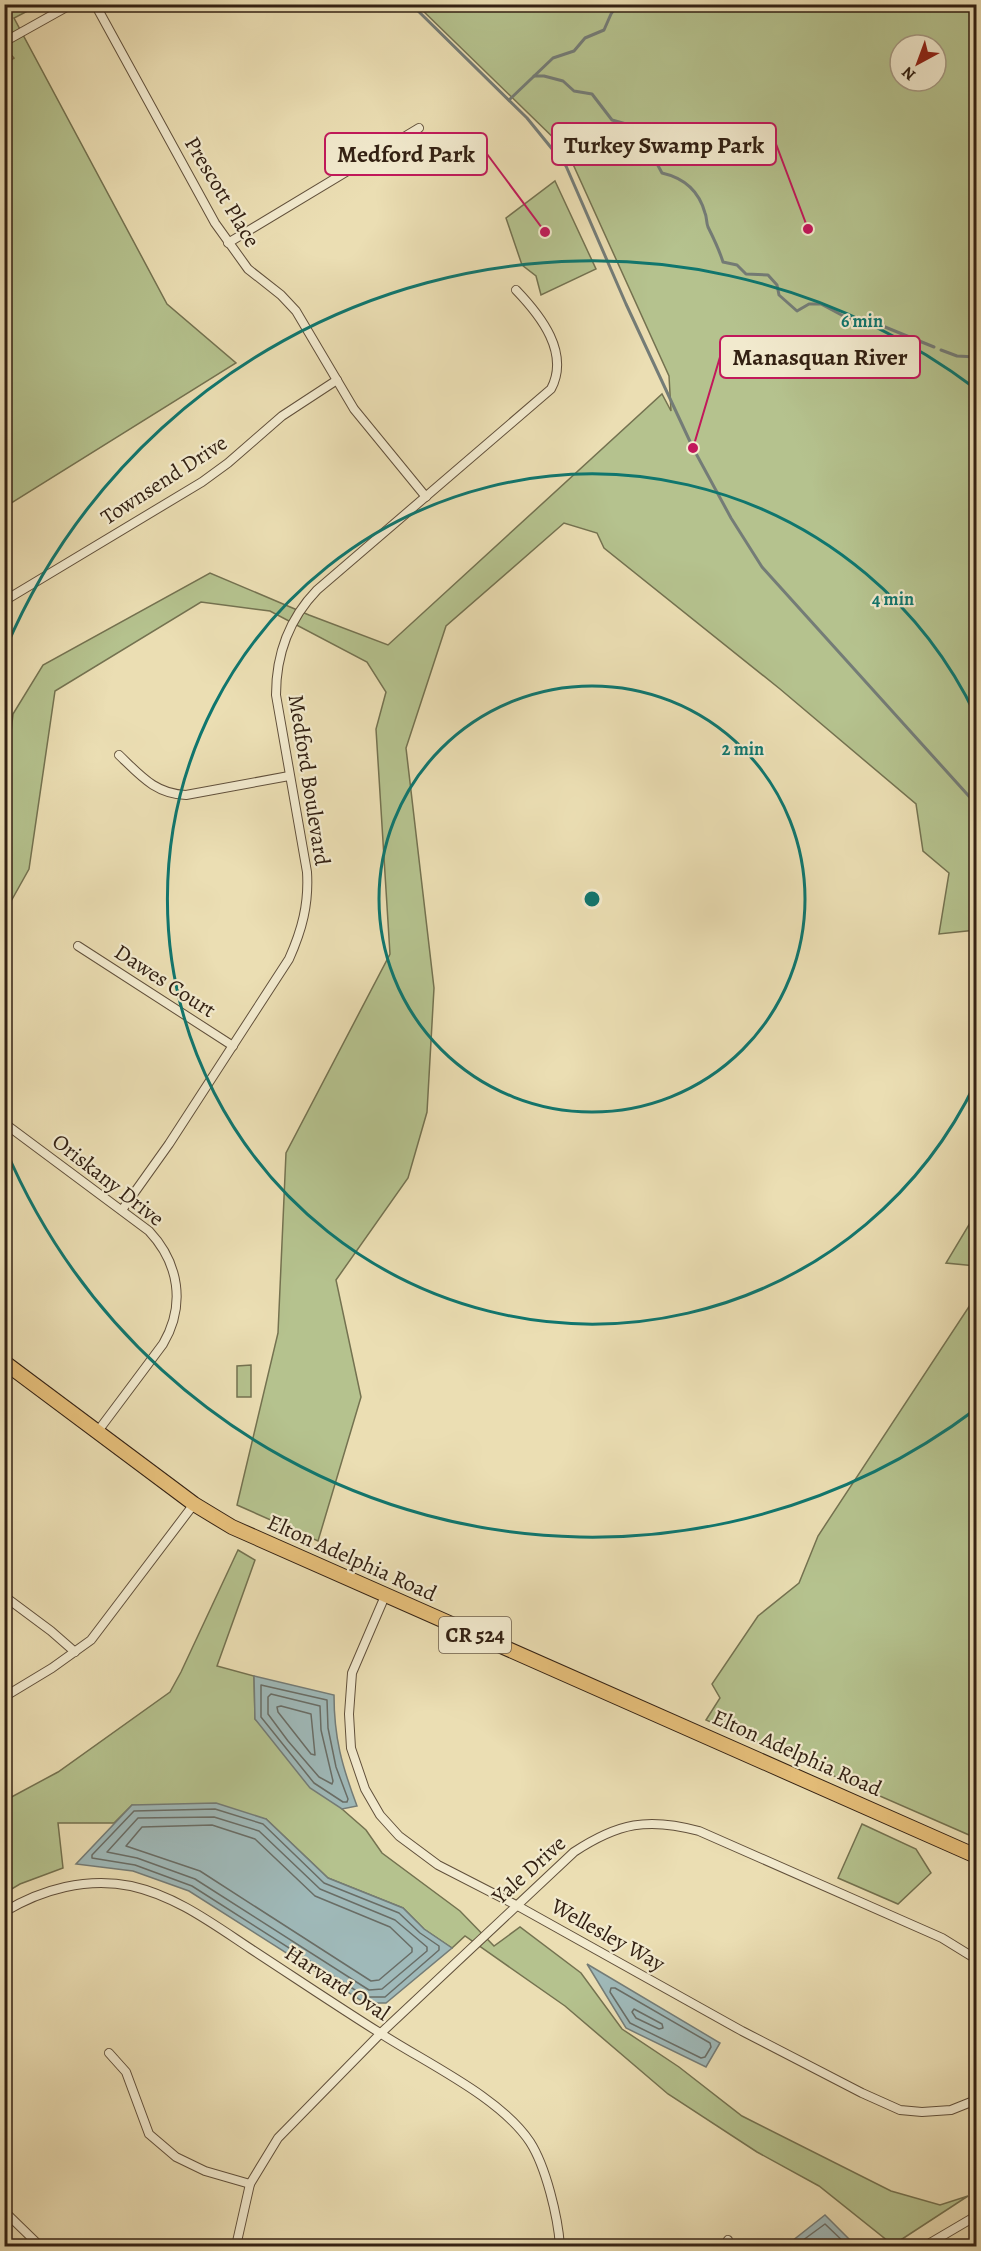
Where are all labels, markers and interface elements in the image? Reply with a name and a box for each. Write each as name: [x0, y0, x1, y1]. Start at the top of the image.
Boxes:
north arrow: [888, 33, 948, 93]
text: N: [897, 61, 920, 86]
callout: Turkey Swamp Park: [552, 123, 776, 165]
text: Turkey Swamp Park: [564, 129, 765, 161]
street label: Prescott Place: [177, 131, 267, 253]
callout: Medford Park: [325, 133, 487, 175]
text: Medford Park: [337, 138, 475, 170]
text: 6 min: [841, 309, 883, 333]
callout: Manasquan River: [720, 336, 920, 378]
text: Manasquan River: [732, 341, 908, 373]
street label: Townsend Drive: [95, 428, 233, 532]
text: 4 min: [872, 587, 914, 611]
street label: Medford Boulevard: [281, 692, 337, 868]
text: 2 min: [722, 737, 764, 761]
centre of rings: [582, 889, 602, 909]
street label: Dawes Court: [108, 937, 222, 1025]
street label: Oriskany Drive: [46, 1127, 170, 1233]
street label: Elton Adelphia Road: [263, 1507, 442, 1609]
road number: CR 524: [439, 1617, 511, 1653]
street label: Elton Adelphia Road: [708, 1702, 887, 1804]
street label: Yale Drive: [485, 1829, 572, 1912]
street label: Wellesley Way: [545, 1891, 671, 1979]
street label: Harvard Oval: [279, 1938, 395, 2028]

